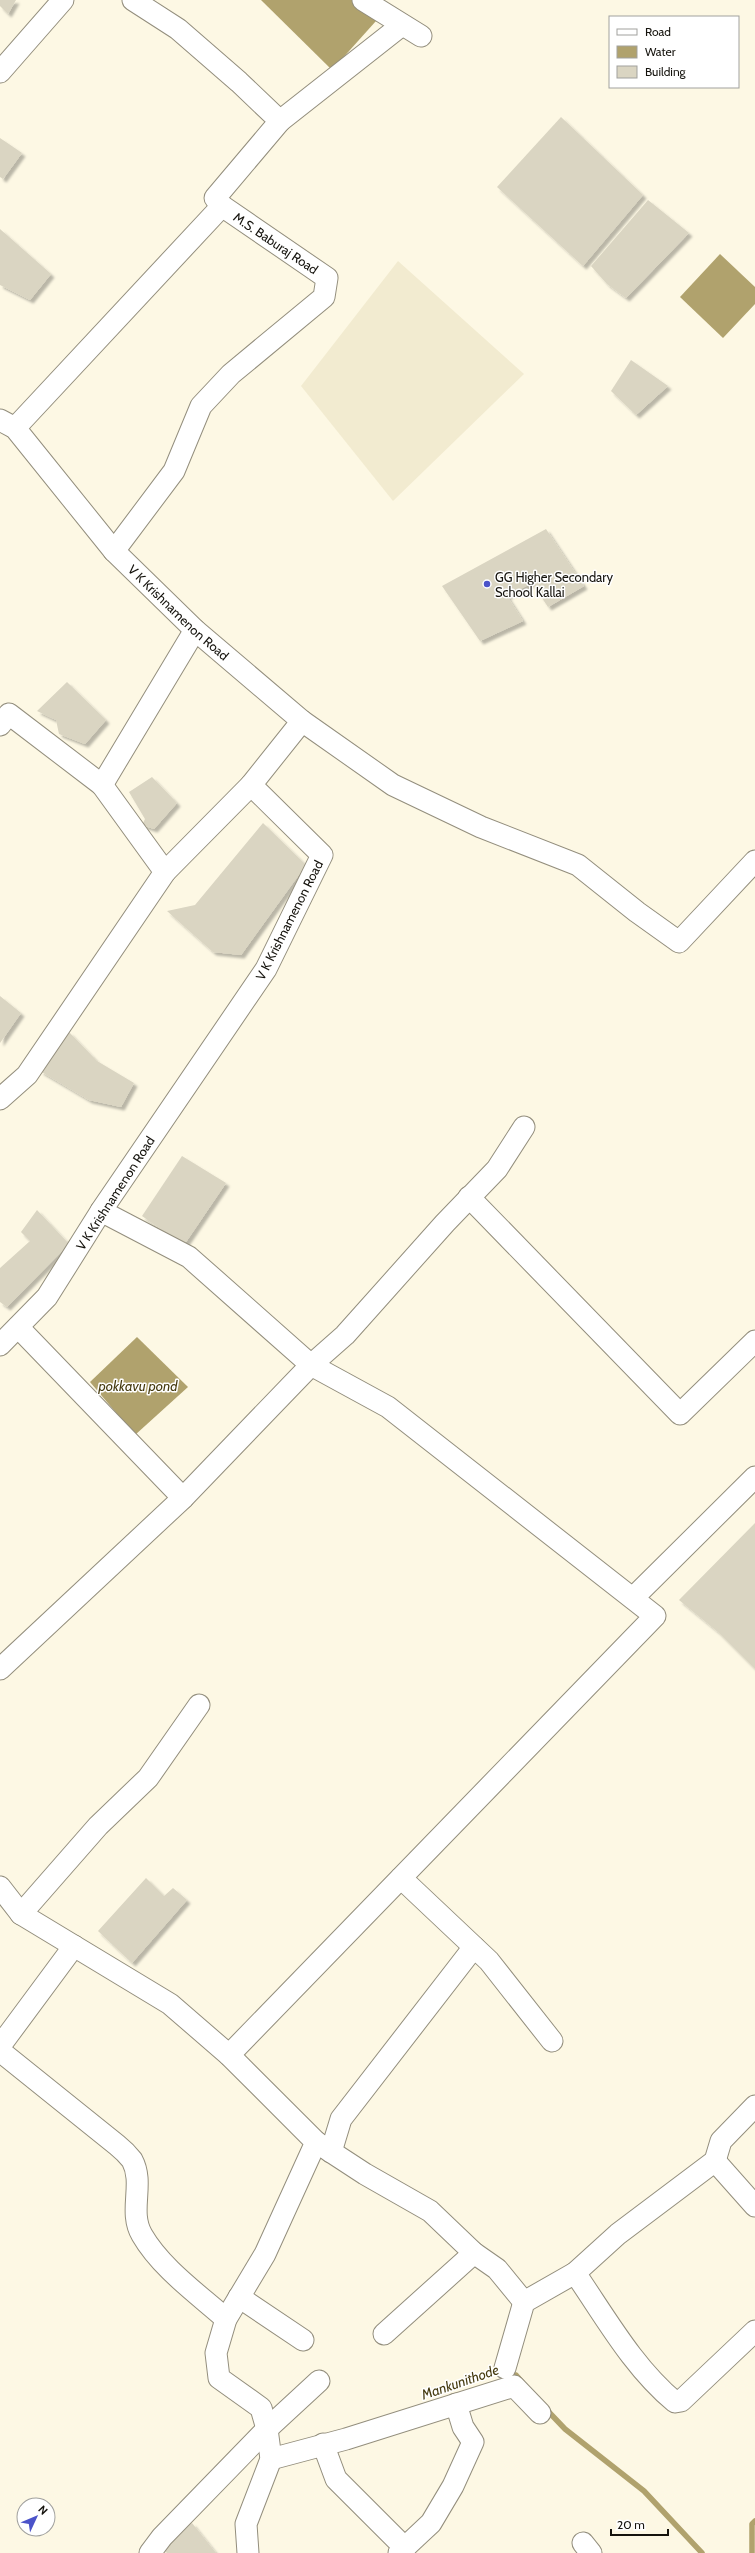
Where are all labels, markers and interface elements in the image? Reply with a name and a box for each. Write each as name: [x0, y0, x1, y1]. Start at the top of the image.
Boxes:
legend: [609, 16, 739, 88]
text: Road: [645, 24, 671, 39]
text: Water: [645, 44, 676, 59]
text: Building: [645, 64, 687, 79]
street label: M.S. Baburaj Road: [230, 209, 321, 278]
street label: V K Krishnamenon Road: [125, 561, 232, 663]
place label: GG Higher Secondary School Kallai: [495, 569, 613, 600]
marker: GG Higher Secondary School Kallai: [482, 579, 492, 589]
street label: V K Krishnamenon Road: [252, 857, 326, 983]
street label: V K Krishnamenon Road: [72, 1133, 158, 1253]
water label: pokkavu pond: [98, 1377, 178, 1395]
water label: Mankunithode: [418, 2360, 502, 2404]
north arrow: [16, 2497, 56, 2537]
text: N: [35, 2502, 51, 2518]
scale bar: [611, 2511, 668, 2537]
text: 20 m: [617, 2517, 645, 2532]

